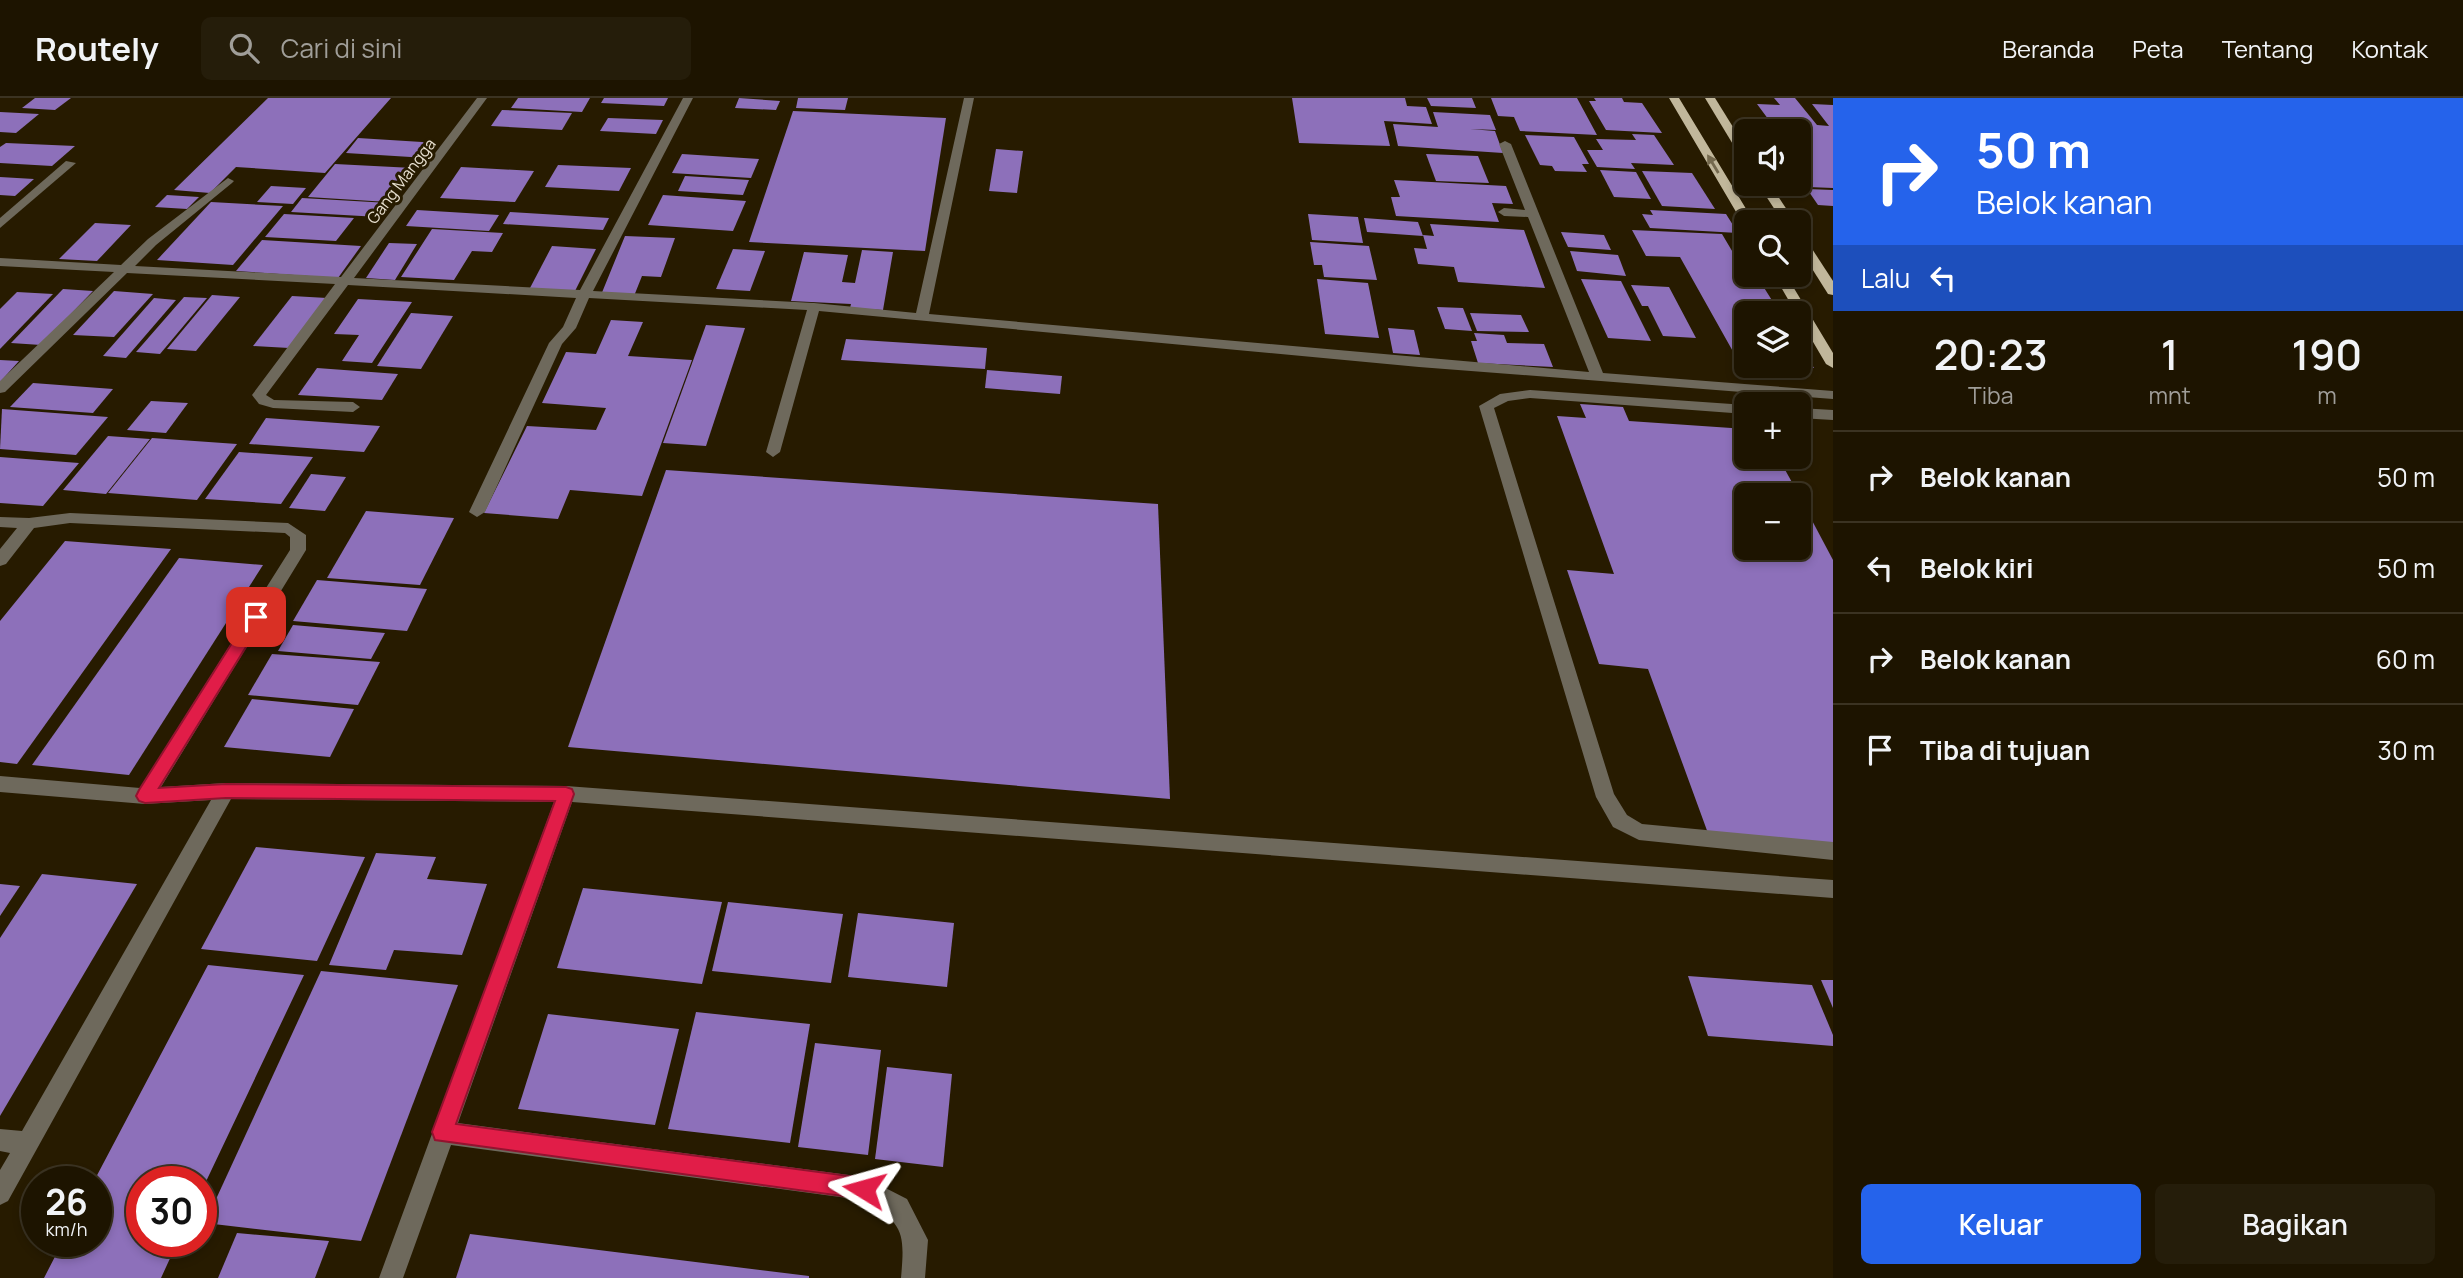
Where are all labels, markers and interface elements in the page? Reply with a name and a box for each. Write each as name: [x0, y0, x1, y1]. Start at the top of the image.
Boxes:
search box: [201, 17, 691, 80]
text: Routely: [35, 26, 159, 71]
icon: search: [225, 29, 263, 67]
text: Cari di sini: [281, 30, 402, 66]
text: Beranda: [2002, 32, 2094, 65]
text: Peta: [2132, 32, 2184, 65]
text: Tentang: [2222, 32, 2313, 65]
text: Kontak: [2351, 32, 2428, 65]
text: 50 m: [1976, 116, 2091, 183]
map controls: [1734, 119, 1811, 560]
button: sound: [1734, 119, 1811, 196]
icon: right: [1861, 126, 1952, 217]
street label: Gang Mangga: [362, 134, 440, 228]
one-way arrow: [1707, 154, 1720, 173]
text: Belok kanan: [1976, 180, 2152, 224]
button: search: [1734, 210, 1811, 287]
icon: left: [1924, 259, 1962, 297]
text: Lalu: [1861, 260, 1910, 296]
button: layers: [1734, 301, 1811, 378]
text: 20:23: [1934, 325, 2048, 383]
text: 1: [2161, 325, 2178, 383]
text: 190: [2291, 325, 2362, 383]
text: Tiba: [1968, 379, 2013, 411]
text: mnt: [2148, 379, 2191, 411]
text: m: [2317, 379, 2337, 411]
button: +: [1734, 392, 1811, 469]
icon: right: [1861, 458, 1899, 496]
text: Belok kanan: [1920, 459, 2071, 495]
text: 50 m: [2377, 459, 2435, 495]
button: −: [1734, 483, 1811, 560]
icon: left: [1861, 549, 1899, 587]
text: Belok kiri: [1920, 550, 2034, 586]
text: 50 m: [2377, 550, 2435, 586]
pin: [226, 587, 286, 647]
icon: arrive: [237, 598, 275, 636]
icon: right: [1861, 640, 1899, 678]
text: Belok kanan: [1920, 641, 2071, 677]
text: 60 m: [2376, 641, 2435, 677]
icon: arrive: [1861, 731, 1899, 769]
text: Tiba di tujuan: [1920, 732, 2090, 768]
text: 30 m: [2378, 732, 2435, 768]
position arrow: [827, 1152, 901, 1226]
speed limit sign: 30: [126, 1166, 217, 1257]
text: 26: [45, 1178, 88, 1226]
button: Keluar: [1861, 1184, 2141, 1264]
button: Bagikan: [2155, 1184, 2435, 1264]
text: km/h: [46, 1217, 87, 1241]

